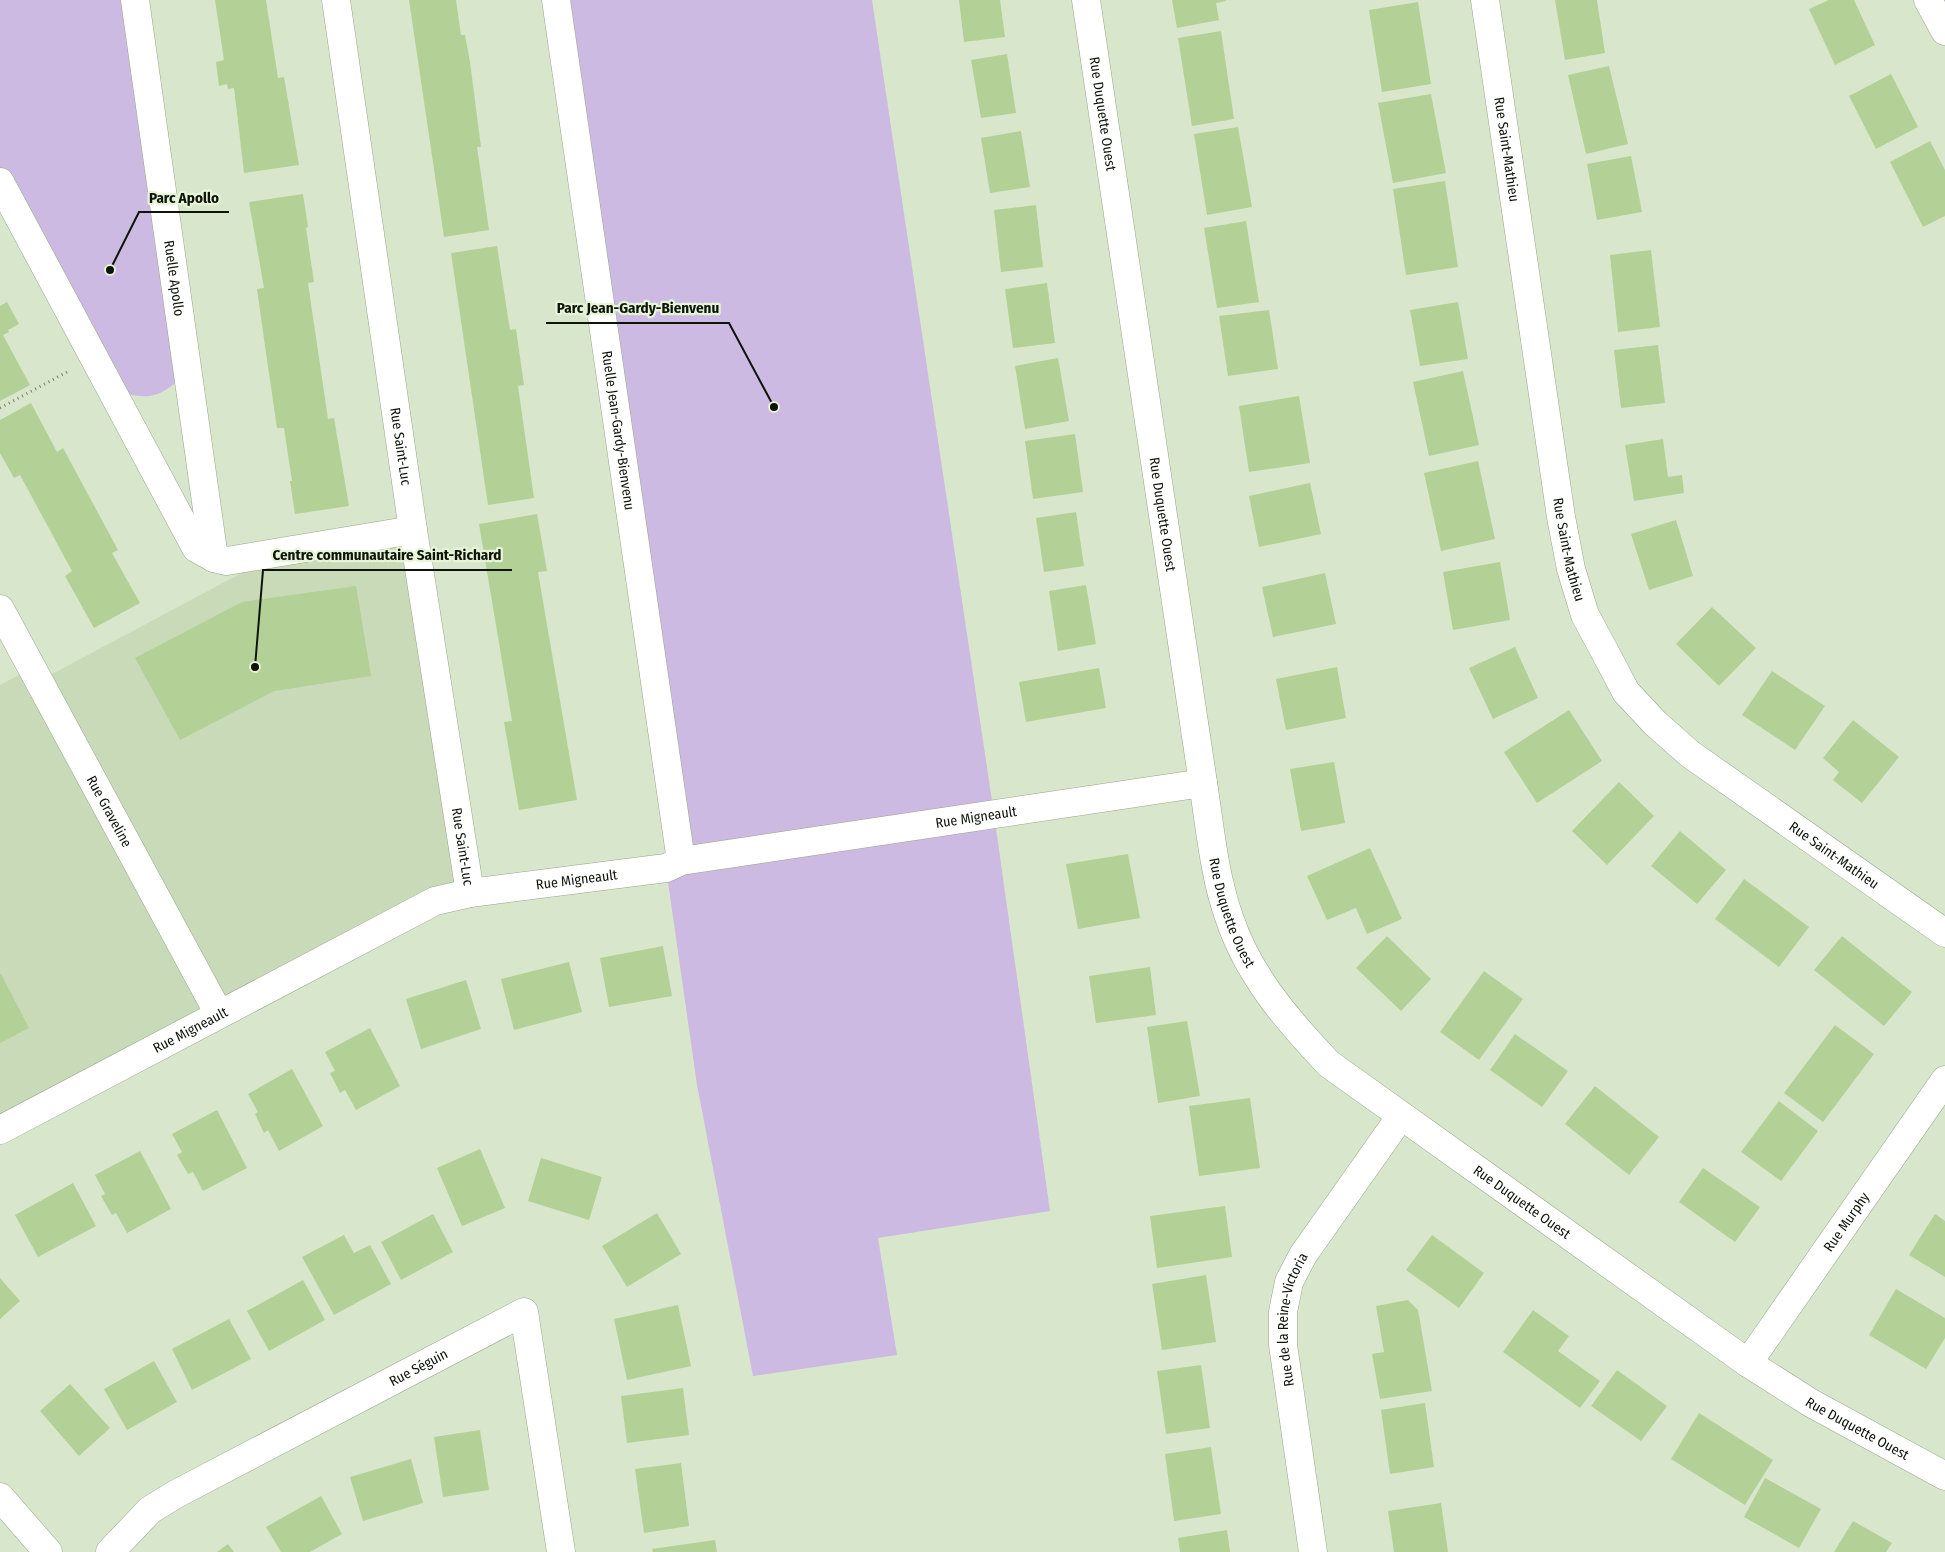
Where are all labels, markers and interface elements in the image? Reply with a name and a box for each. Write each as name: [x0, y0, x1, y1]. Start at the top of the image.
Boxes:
street label: Rue Duquette Ouest: [1086, 56, 1119, 172]
street label: Rue Saint-Mathieu: [1490, 96, 1523, 203]
callout: Parc Apollo: [139, 182, 229, 212]
text: Parc Apollo: [149, 189, 219, 207]
street label: Ruelle Apollo: [160, 239, 188, 317]
callout: Parc Jean-Gardy-Bienvenu: [546, 293, 729, 323]
text: Parc Jean-Gardy-Bienvenu: [557, 299, 719, 317]
street label: Ruelle Jean-Gardy-Bienvenu: [598, 350, 638, 511]
street label: Rue Saint-Luc: [386, 406, 414, 486]
street label: Rue Duquette Ouest: [1145, 456, 1179, 573]
street label: Rue Saint-Mathieu: [1549, 497, 1588, 604]
callout: Centre communautaire Saint-Richard: [263, 540, 512, 570]
text: Centre communautaire Saint-Richard: [272, 546, 502, 564]
street label: Rue Graveline: [83, 773, 135, 850]
street label: Rue Migneault: [934, 803, 1018, 832]
street label: Rue Saint-Luc: [448, 807, 477, 887]
street label: Rue Saint-Mathieu: [1786, 818, 1882, 893]
street label: Rue Duquette Ouest: [1205, 856, 1258, 971]
street label: Rue Migneault: [535, 866, 619, 894]
street label: Rue Migneault: [150, 1003, 231, 1057]
street label: Rue Duquette Ouest: [1470, 1162, 1574, 1243]
street label: Rue Murphy: [1820, 1189, 1874, 1255]
street label: Rue de la Reine-Victoria: [1275, 1250, 1312, 1388]
street label: Rue Séguin: [386, 1345, 451, 1390]
street label: Rue Duquette Ouest: [1802, 1394, 1912, 1464]

